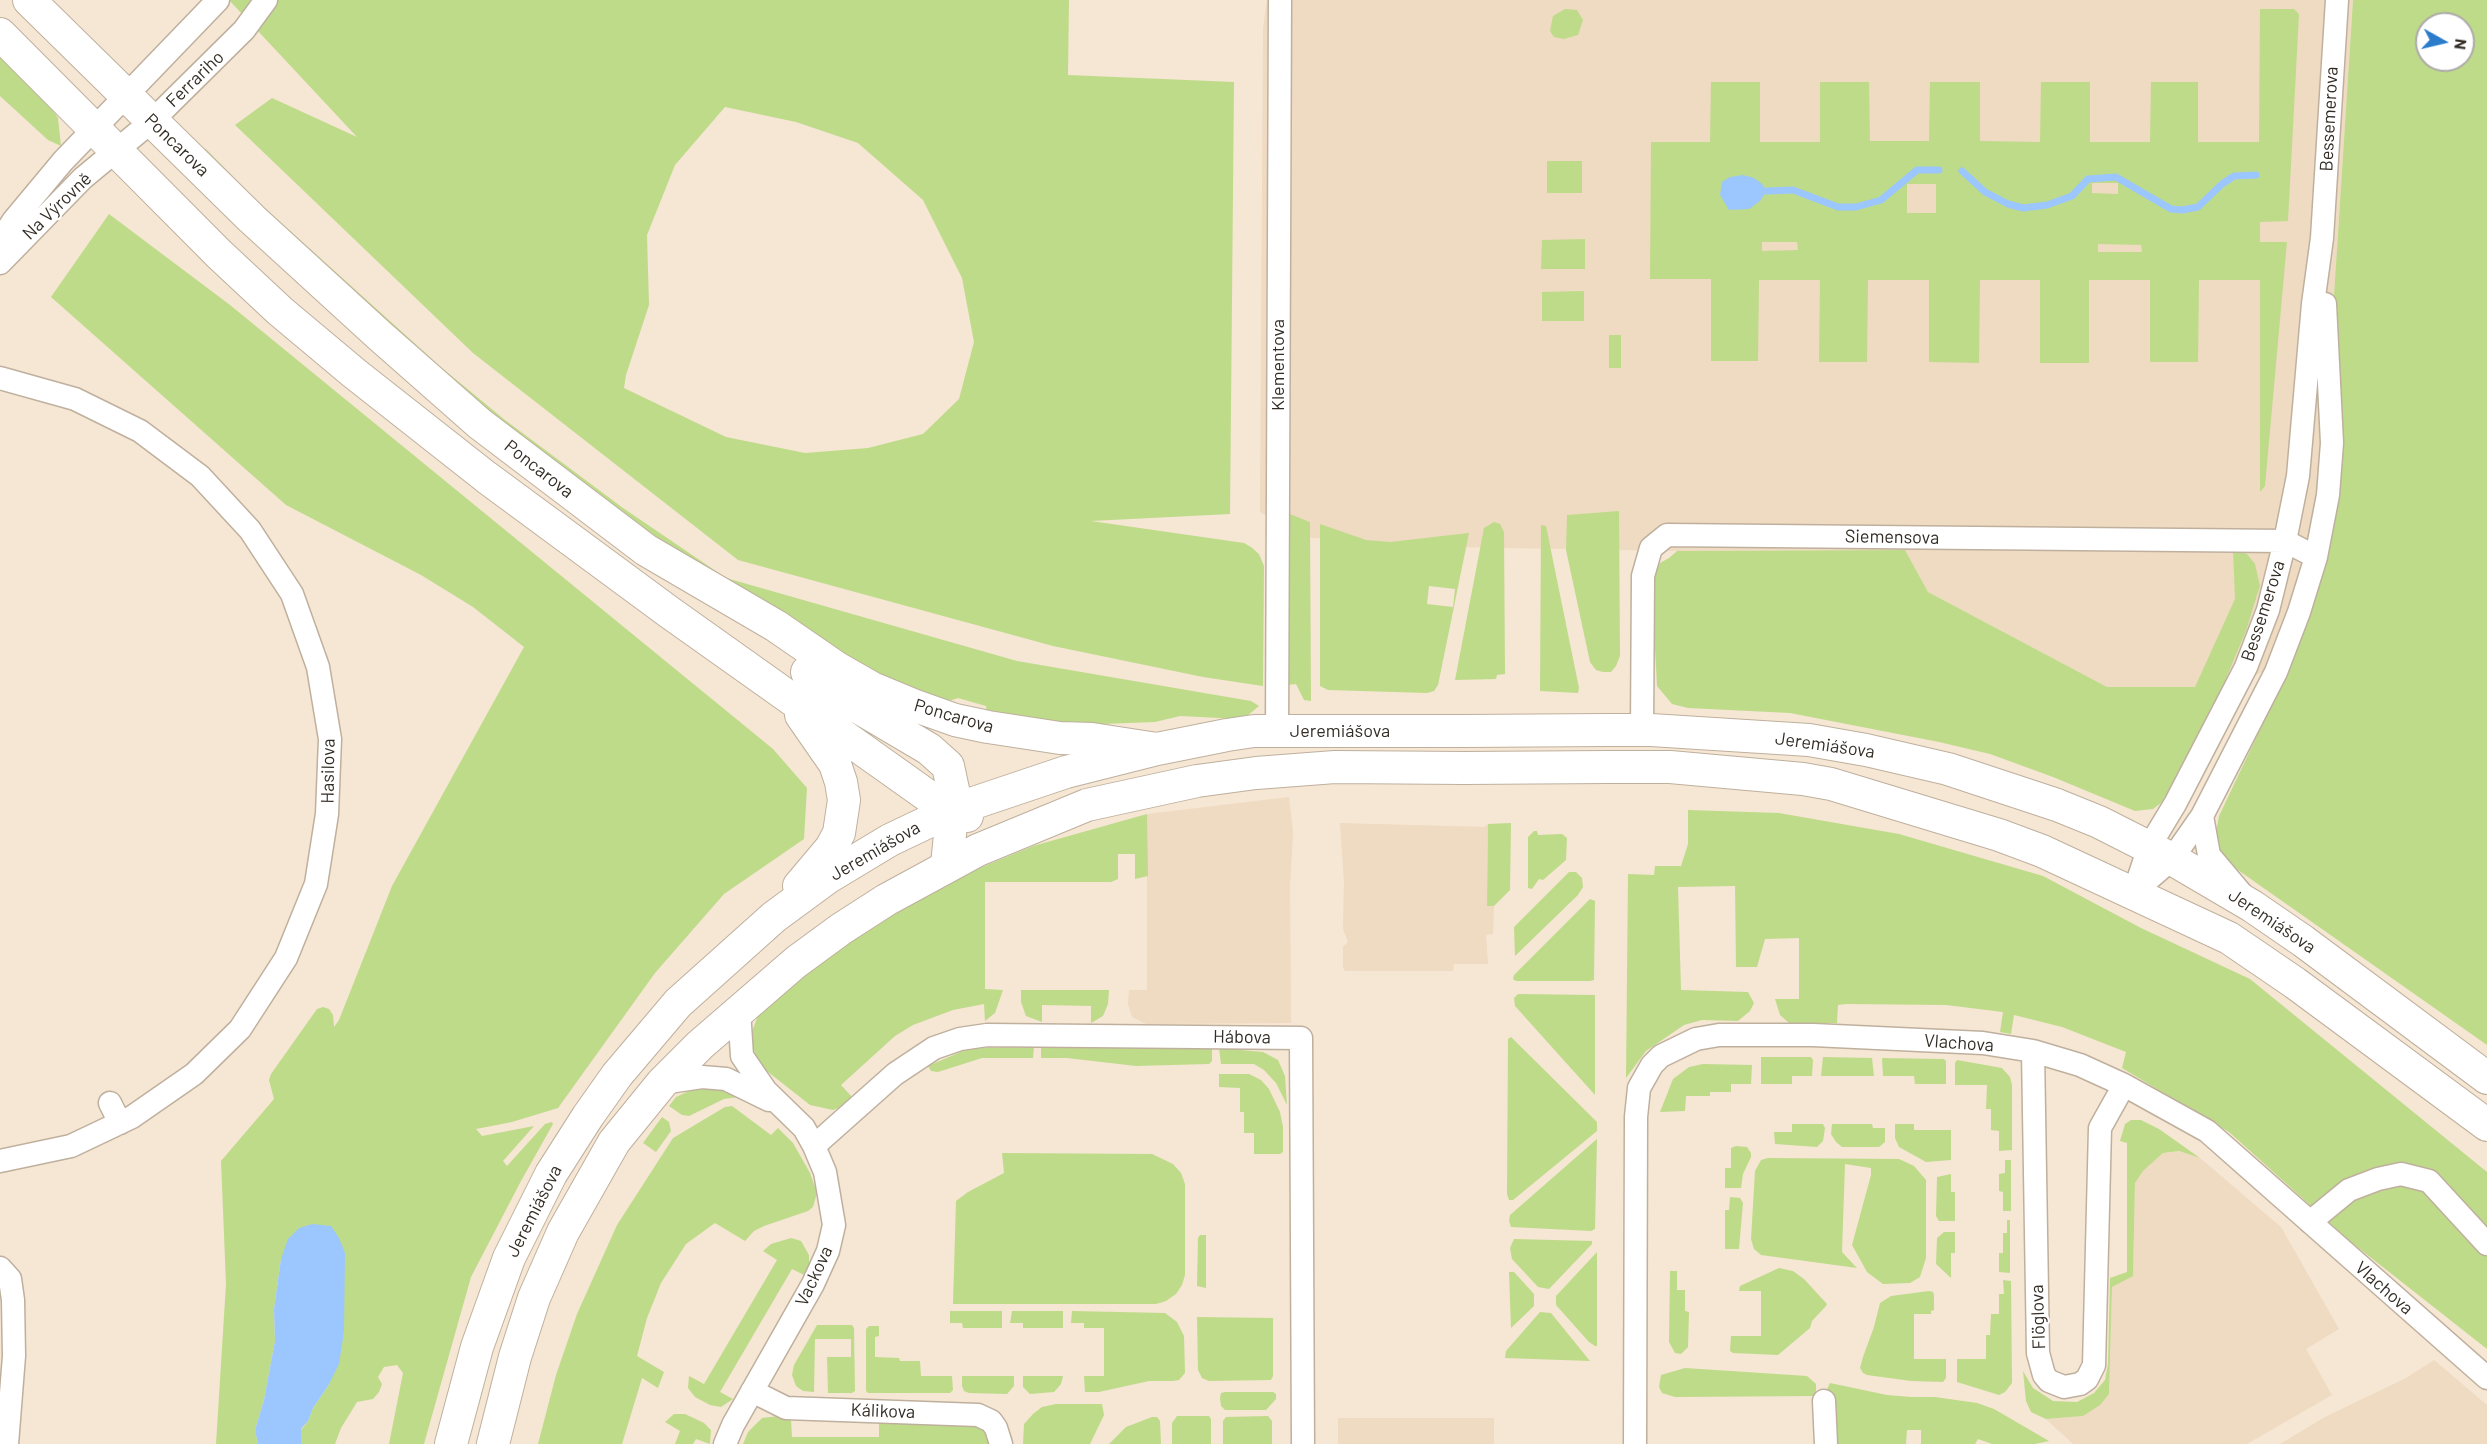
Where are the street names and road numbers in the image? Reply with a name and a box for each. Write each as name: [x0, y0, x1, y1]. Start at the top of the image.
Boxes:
street label: Ferrariho: [162, 46, 228, 112]
street label: Bessemerova: [2315, 66, 2343, 172]
street label: Poncarova: [140, 109, 214, 181]
street label: Na Výrovně: [18, 168, 96, 244]
street label: Klementova: [1267, 319, 1289, 411]
street label: Poncarova: [500, 435, 578, 503]
street label: Siemensova: [1845, 525, 1939, 549]
street label: Bessemerova: [2236, 558, 2290, 664]
street label: Poncarova: [912, 694, 996, 738]
street label: Jeremiášova: [1290, 720, 1390, 742]
street label: Jeremiášova: [1774, 727, 1876, 763]
street label: Hasilova: [317, 738, 339, 804]
street label: Jeremiášova: [826, 817, 924, 885]
street label: Jeremiášova: [2224, 884, 2320, 958]
street label: Hábova: [1213, 1026, 1271, 1048]
street label: Vlachova: [1923, 1030, 1995, 1056]
street label: Jeremiášova: [502, 1161, 566, 1261]
street label: Vackova: [791, 1242, 837, 1310]
street label: Vlachova: [2351, 1257, 2417, 1319]
street label: Flöglova: [2026, 1284, 2050, 1350]
street label: Kálikova: [850, 1399, 916, 1423]

